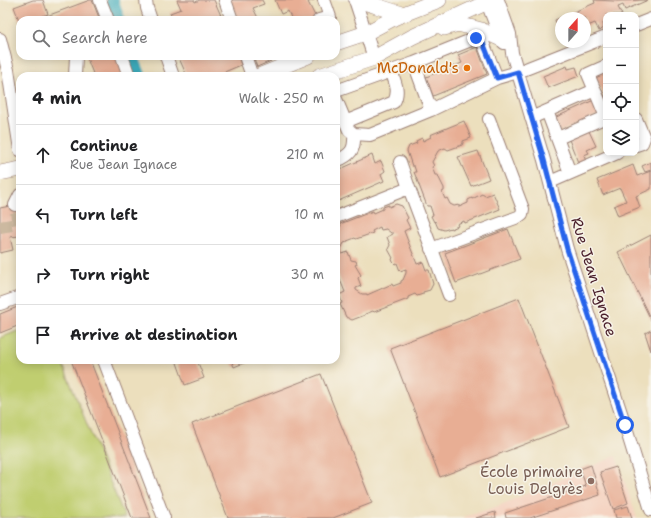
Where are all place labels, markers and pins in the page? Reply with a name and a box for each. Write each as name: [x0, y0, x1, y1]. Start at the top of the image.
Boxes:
place label: McDonald's: [377, 58, 459, 78]
marker: McDonald's: [462, 63, 472, 73]
place label: École primaire Louis Delgrès: [480, 461, 583, 499]
marker: École primaire Louis Delgrès: [586, 476, 596, 486]

